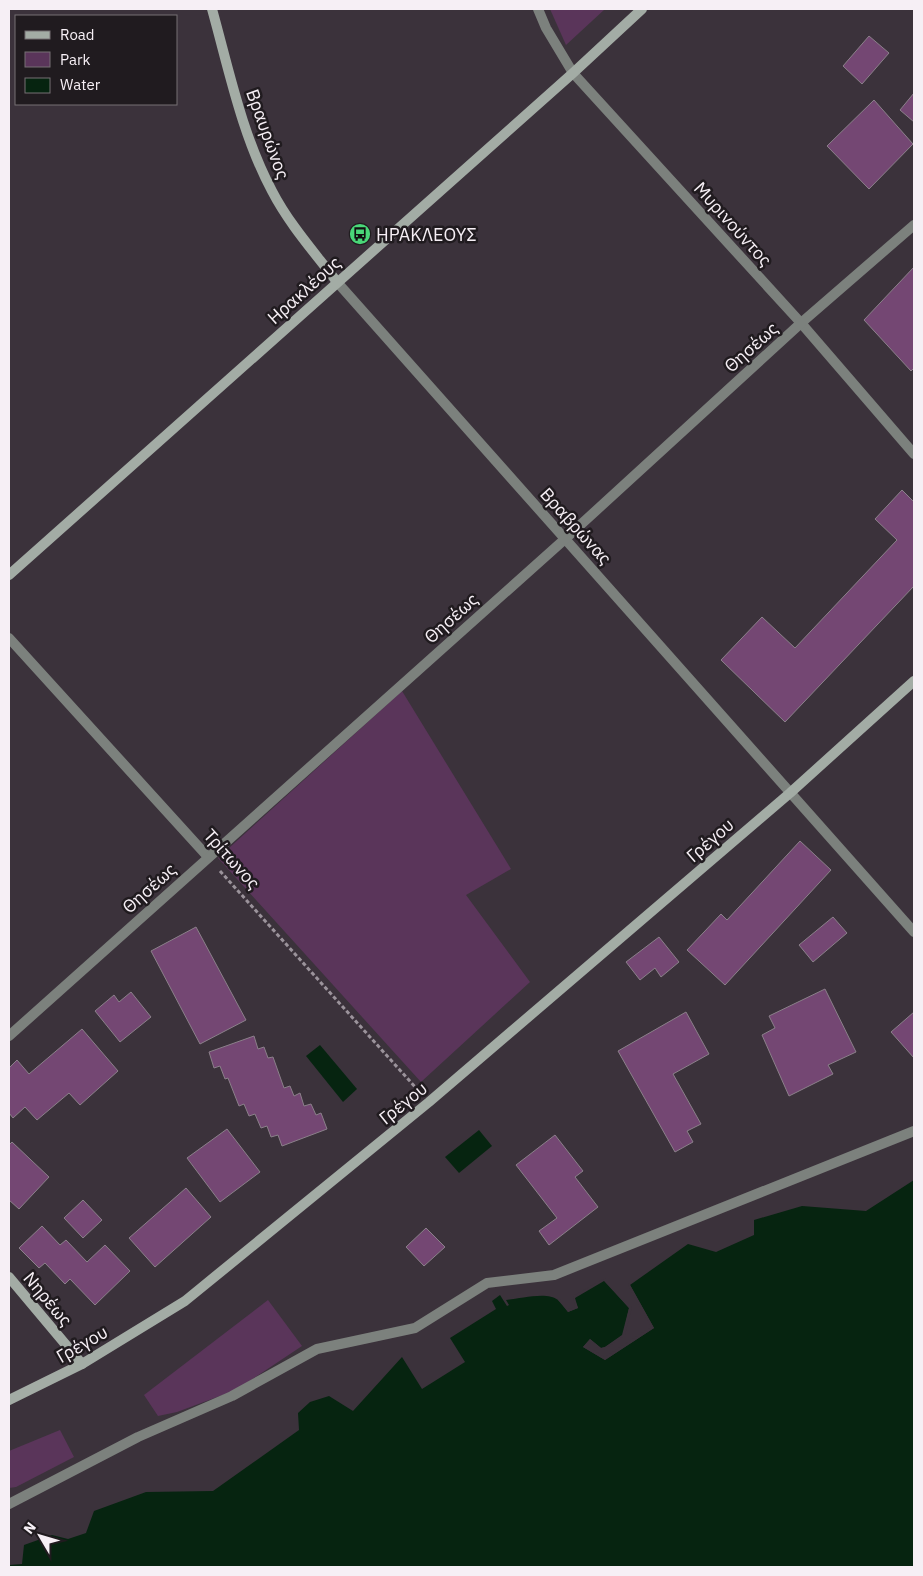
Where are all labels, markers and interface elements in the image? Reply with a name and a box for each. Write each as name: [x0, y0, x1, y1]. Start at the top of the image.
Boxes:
legend: [15, 15, 178, 105]
text: Road: [60, 25, 95, 44]
text: Park: [60, 50, 90, 69]
text: Water: [60, 75, 101, 94]
street label: Βραυρώνος: [241, 86, 295, 183]
street label: Μυρινούντος: [689, 177, 777, 271]
bus stop icon: ΗΡΑΚΛΕΟΥΣ: [348, 222, 372, 246]
place label: ΗΡΑΚΛΕΟΥΣ: [376, 223, 477, 246]
street label: Ηρακλέους: [262, 251, 346, 329]
street label: Θησέως: [719, 317, 783, 377]
street label: Βραβρώνας: [535, 483, 617, 570]
street label: Θησέως: [419, 588, 483, 648]
street label: Γρέγου: [681, 813, 739, 867]
street label: Τρίτωνος: [199, 824, 265, 894]
street label: Θησέως: [117, 858, 181, 918]
street label: Γρέγου: [374, 1077, 432, 1129]
street label: Νηρέως: [19, 1267, 78, 1331]
street label: Γρέγου: [52, 1320, 112, 1368]
north arrow: [15, 1511, 65, 1561]
text: N: [20, 1518, 40, 1538]

